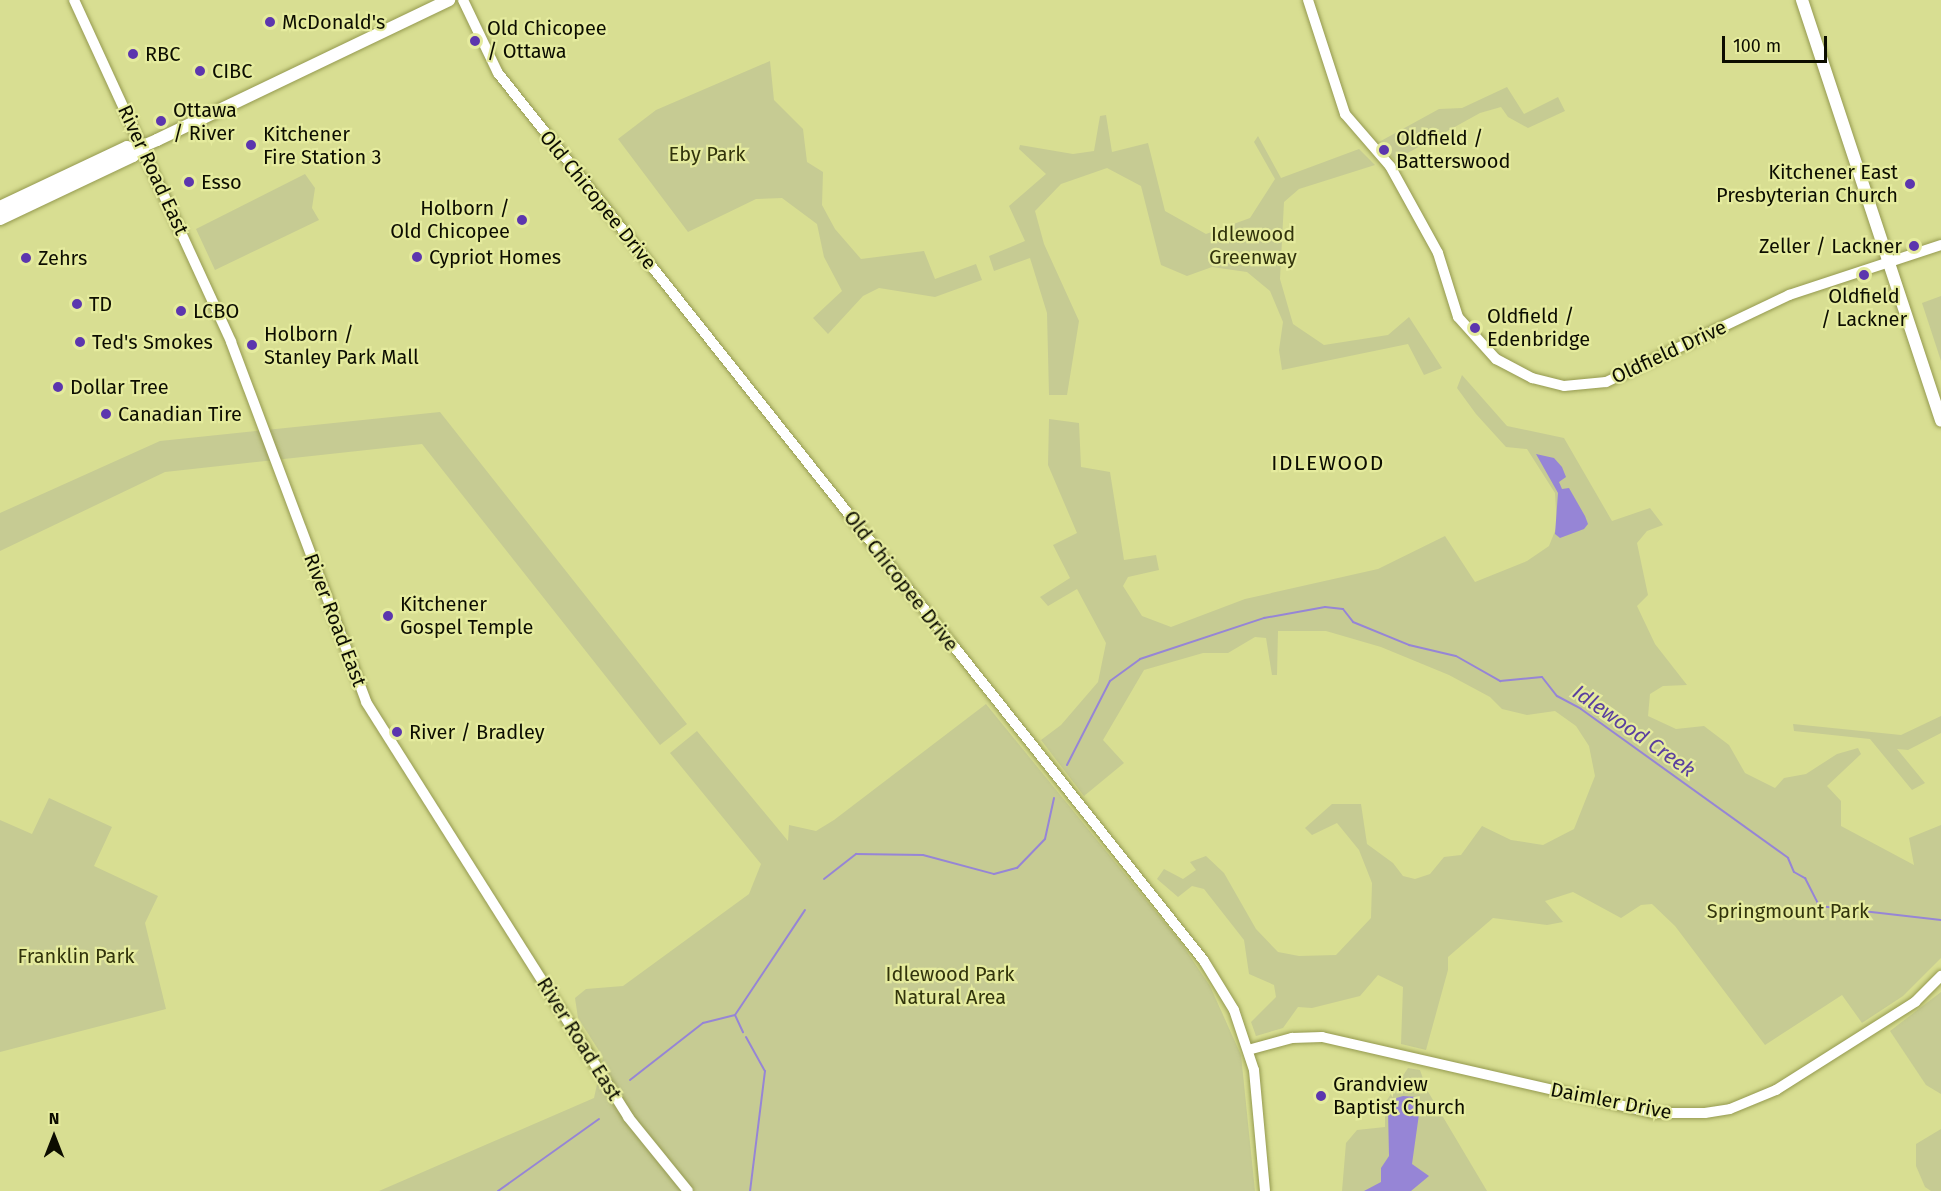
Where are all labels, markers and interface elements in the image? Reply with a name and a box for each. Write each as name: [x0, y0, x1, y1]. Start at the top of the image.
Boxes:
place label: McDonald's: [282, 10, 385, 34]
marker: McDonald's: [263, 15, 277, 29]
place label: Old Chicopee / Ottawa: [487, 17, 607, 64]
scale bar: [1725, 24, 1830, 62]
marker: Old Chicopee / Ottawa: [468, 34, 482, 48]
text: 100 m: [1733, 35, 1781, 57]
place label: RBC: [145, 42, 180, 66]
marker: RBC: [126, 47, 140, 61]
place label: CIBC: [212, 59, 252, 83]
marker: CIBC: [193, 64, 207, 78]
place label: Ottawa / River: [173, 98, 237, 145]
street label: River Road East: [112, 101, 194, 239]
marker: Ottawa / River: [154, 114, 168, 128]
place label: Kitchener Fire Station 3: [263, 122, 381, 169]
street label: Old Chicopee Drive: [535, 126, 661, 274]
place label: Oldfield / Batterswood: [1396, 126, 1510, 173]
marker: Kitchener Fire Station 3: [244, 138, 258, 152]
park label: Eby Park: [669, 142, 745, 166]
marker: Oldfield / Batterswood: [1377, 143, 1391, 157]
place label: Kitchener East Presbyterian Church: [1716, 160, 1898, 207]
place label: Esso: [201, 170, 242, 194]
marker: Esso: [182, 175, 196, 189]
marker: Kitchener East Presbyterian Church: [1903, 177, 1917, 191]
place label: Holborn / Old Chicopee: [390, 196, 510, 243]
marker: Holborn / Old Chicopee: [515, 213, 529, 227]
park label: Idlewood Greenway: [1209, 222, 1297, 269]
place label: Zeller / Lackner: [1759, 234, 1902, 258]
marker: Zeller / Lackner: [1907, 239, 1921, 253]
place label: Cypriot Homes: [429, 245, 561, 269]
place label: Zehrs: [38, 246, 87, 270]
marker: Cypriot Homes: [410, 250, 424, 264]
marker: Zehrs: [19, 251, 33, 265]
marker: Oldfield / Lackner: [1857, 268, 1871, 282]
place label: Oldfield / Lackner: [1821, 284, 1907, 331]
place label: TD: [89, 292, 112, 316]
marker: TD: [70, 297, 84, 311]
place label: LCBO: [193, 299, 239, 323]
marker: LCBO: [174, 304, 188, 318]
place label: Oldfield / Edenbridge: [1487, 304, 1590, 351]
street label: Oldfield Drive: [1608, 315, 1730, 389]
marker: Oldfield / Edenbridge: [1468, 321, 1482, 335]
place label: Holborn / Stanley Park Mall: [264, 322, 419, 369]
place label: Ted's Smokes: [92, 330, 213, 354]
marker: Ted's Smokes: [73, 335, 87, 349]
marker: Holborn / Stanley Park Mall: [245, 338, 259, 352]
place label: Dollar Tree: [70, 375, 169, 399]
marker: Dollar Tree: [51, 380, 65, 394]
place label: Canadian Tire: [118, 402, 242, 426]
marker: Canadian Tire: [99, 407, 113, 421]
district label: IDLEWOOD: [1271, 450, 1385, 476]
street label: Old Chicopee Drive: [839, 506, 963, 656]
street label: River Road East: [299, 550, 371, 690]
place label: Kitchener Gospel Temple: [400, 592, 533, 639]
marker: Kitchener Gospel Temple: [381, 609, 395, 623]
water label: Idlewood Creek: [1568, 679, 1700, 783]
place label: River / Bradley: [409, 720, 545, 744]
marker: River / Bradley: [390, 725, 404, 739]
park label: Springmount Park: [1707, 899, 1869, 923]
park label: Franklin Park: [18, 944, 134, 968]
park label: Idlewood Park Natural Area: [886, 963, 1014, 1010]
street label: River Road East: [532, 973, 626, 1105]
place label: Grandview Baptist Church: [1333, 1072, 1465, 1119]
street label: Daimler Drive: [1548, 1077, 1674, 1125]
marker: Grandview Baptist Church: [1314, 1089, 1328, 1103]
north arrow: [24, 1107, 84, 1167]
text: N: [49, 1109, 59, 1128]

